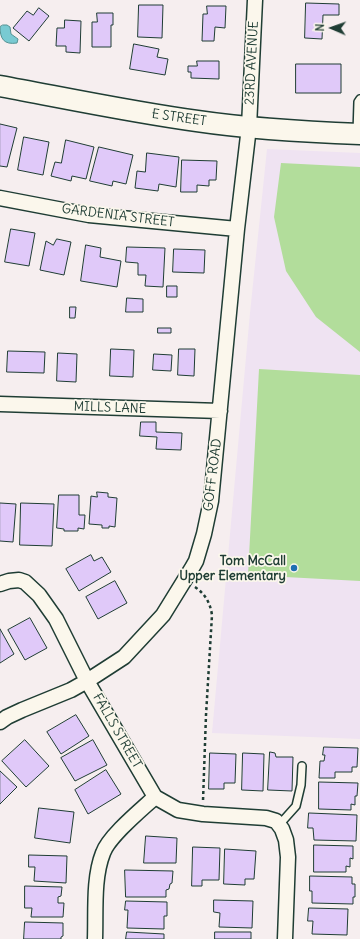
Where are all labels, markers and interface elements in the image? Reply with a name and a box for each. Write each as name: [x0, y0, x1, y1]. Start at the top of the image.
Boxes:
north arrow: [312, 8, 352, 48]
street label: 23RD AVENUE: [242, 20, 262, 106]
text: N: [313, 24, 327, 32]
street label: E STREET: [151, 106, 207, 130]
street label: GARDENIA STREET: [61, 201, 175, 231]
street label: MILLS LANE: [73, 399, 147, 417]
street label: GOFF ROAD: [201, 438, 225, 512]
place label: Tom McCall Upper Elementary: [179, 553, 286, 584]
marker: Tom McCall Upper Elementary: [289, 563, 299, 573]
street label: FALLS STREET: [89, 691, 145, 771]

